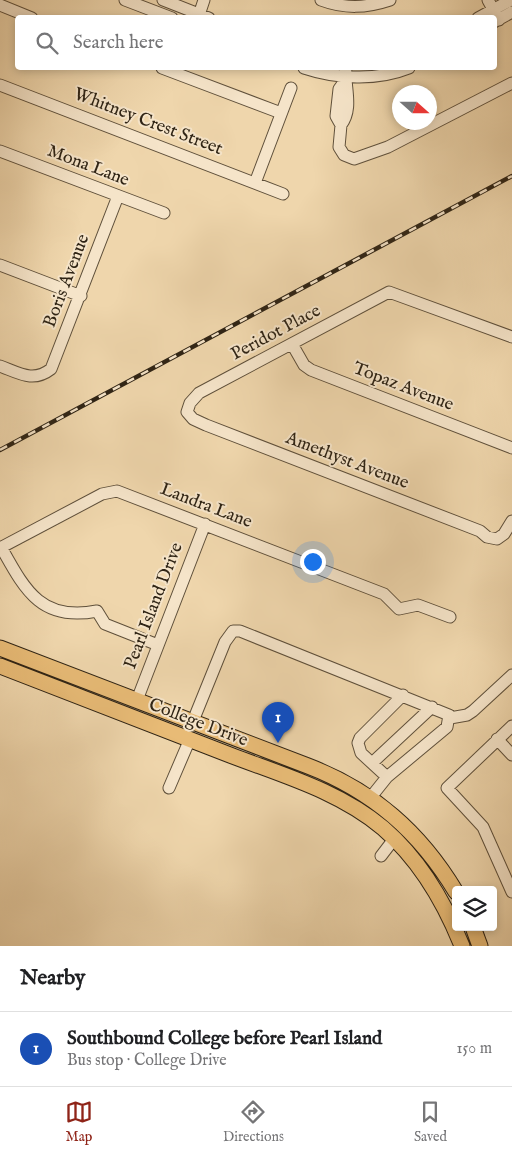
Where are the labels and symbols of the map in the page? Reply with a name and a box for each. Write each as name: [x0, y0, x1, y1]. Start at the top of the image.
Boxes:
street label: Whitney Crest Street: [70, 83, 226, 161]
north arrow: [392, 85, 437, 130]
street label: Mona Lane: [44, 140, 132, 192]
street label: Boris Avenue: [39, 231, 95, 331]
street label: Peridot Place: [227, 300, 325, 366]
street label: Topaz Avenue: [349, 357, 457, 417]
street label: Amethyst Avenue: [281, 427, 412, 495]
street label: Landra Lane: [157, 478, 255, 534]
street label: Pearl Island Drive: [119, 540, 189, 672]
your location: [300, 549, 326, 575]
street label: College Drive: [145, 694, 251, 752]
pin: 1: [262, 702, 294, 743]

